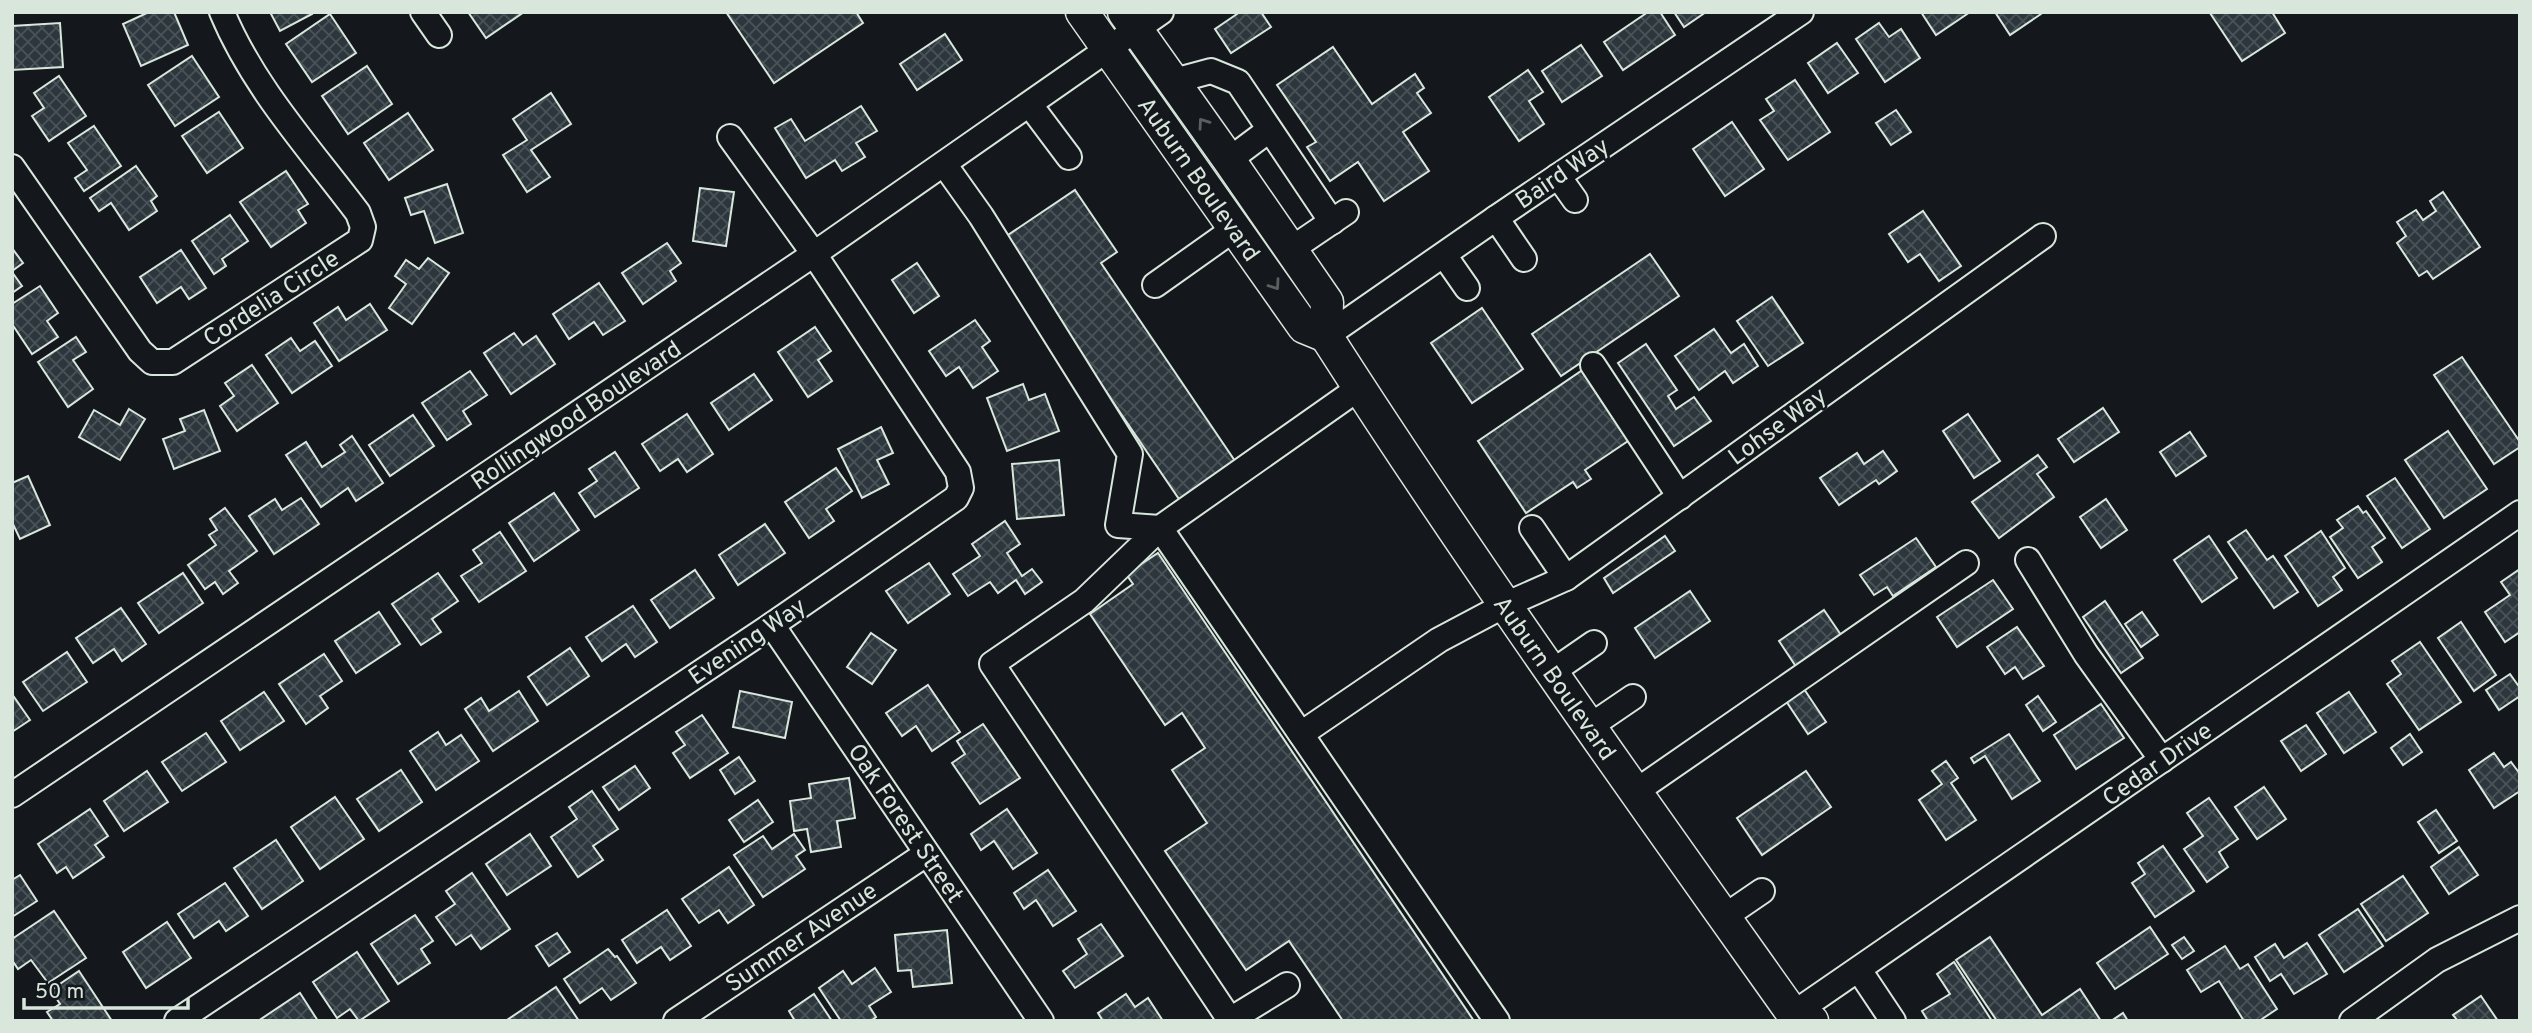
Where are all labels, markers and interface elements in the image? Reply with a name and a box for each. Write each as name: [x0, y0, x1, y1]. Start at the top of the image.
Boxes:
street label: Auburn Boulevard: [1130, 92, 1265, 268]
one-way arrow: [1199, 118, 1212, 131]
street label: Baird Way: [1510, 132, 1616, 217]
street label: Cordelia Circle: [198, 245, 346, 355]
one-way arrow: [1266, 278, 1279, 290]
street label: Rollingwood Boulevard: [466, 335, 688, 498]
street label: Lohse Way: [1723, 382, 1833, 473]
street label: Auburn Boulevard: [1486, 591, 1621, 767]
street label: Evening Way: [684, 592, 813, 693]
street label: Cedar Drive: [2097, 717, 2219, 814]
street label: Oak Forest Street: [840, 739, 969, 910]
street label: Summer Avenue: [720, 877, 884, 1001]
scale bar: [24, 967, 189, 1011]
text: 50 m: [35, 979, 84, 1006]

